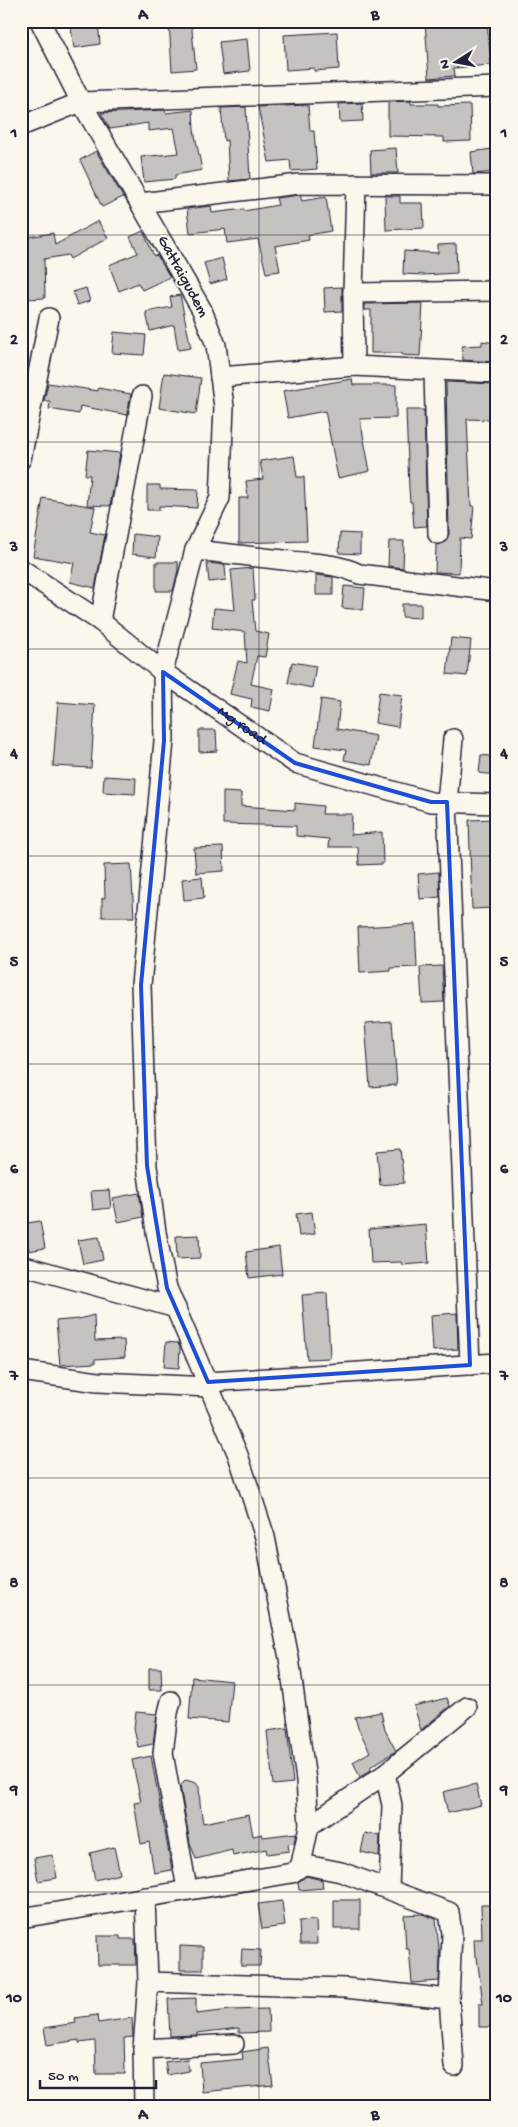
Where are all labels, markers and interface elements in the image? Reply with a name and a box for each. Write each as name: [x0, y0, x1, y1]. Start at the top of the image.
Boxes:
text: A: [137, 7, 149, 26]
text: B: [370, 7, 380, 26]
north arrow: [430, 38, 480, 88]
text: N: [436, 58, 455, 70]
text: 1: [10, 125, 17, 144]
text: 1: [500, 125, 507, 144]
street label: Gattaigudem: [152, 233, 212, 322]
text: 2: [10, 332, 18, 351]
text: 2: [500, 332, 508, 351]
text: 3: [9, 539, 18, 558]
text: 3: [499, 539, 508, 558]
street label: Mg road: [213, 702, 271, 751]
text: 4: [9, 746, 18, 765]
text: 4: [499, 746, 508, 765]
text: 5: [10, 954, 19, 973]
text: 5: [500, 954, 509, 973]
text: 6: [10, 1161, 19, 1180]
text: 6: [500, 1161, 509, 1180]
text: 7: [9, 1368, 19, 1387]
text: 7: [499, 1368, 509, 1387]
text: 8: [10, 1575, 19, 1594]
text: 8: [500, 1575, 509, 1594]
text: 9: [9, 1782, 18, 1801]
text: 9: [499, 1782, 508, 1801]
text: 10: [5, 1990, 22, 2009]
text: 10: [495, 1990, 512, 2009]
scale bar: [40, 2057, 156, 2089]
text: 50 m: [48, 2068, 79, 2086]
text: A: [137, 2107, 149, 2126]
text: B: [370, 2107, 380, 2126]

